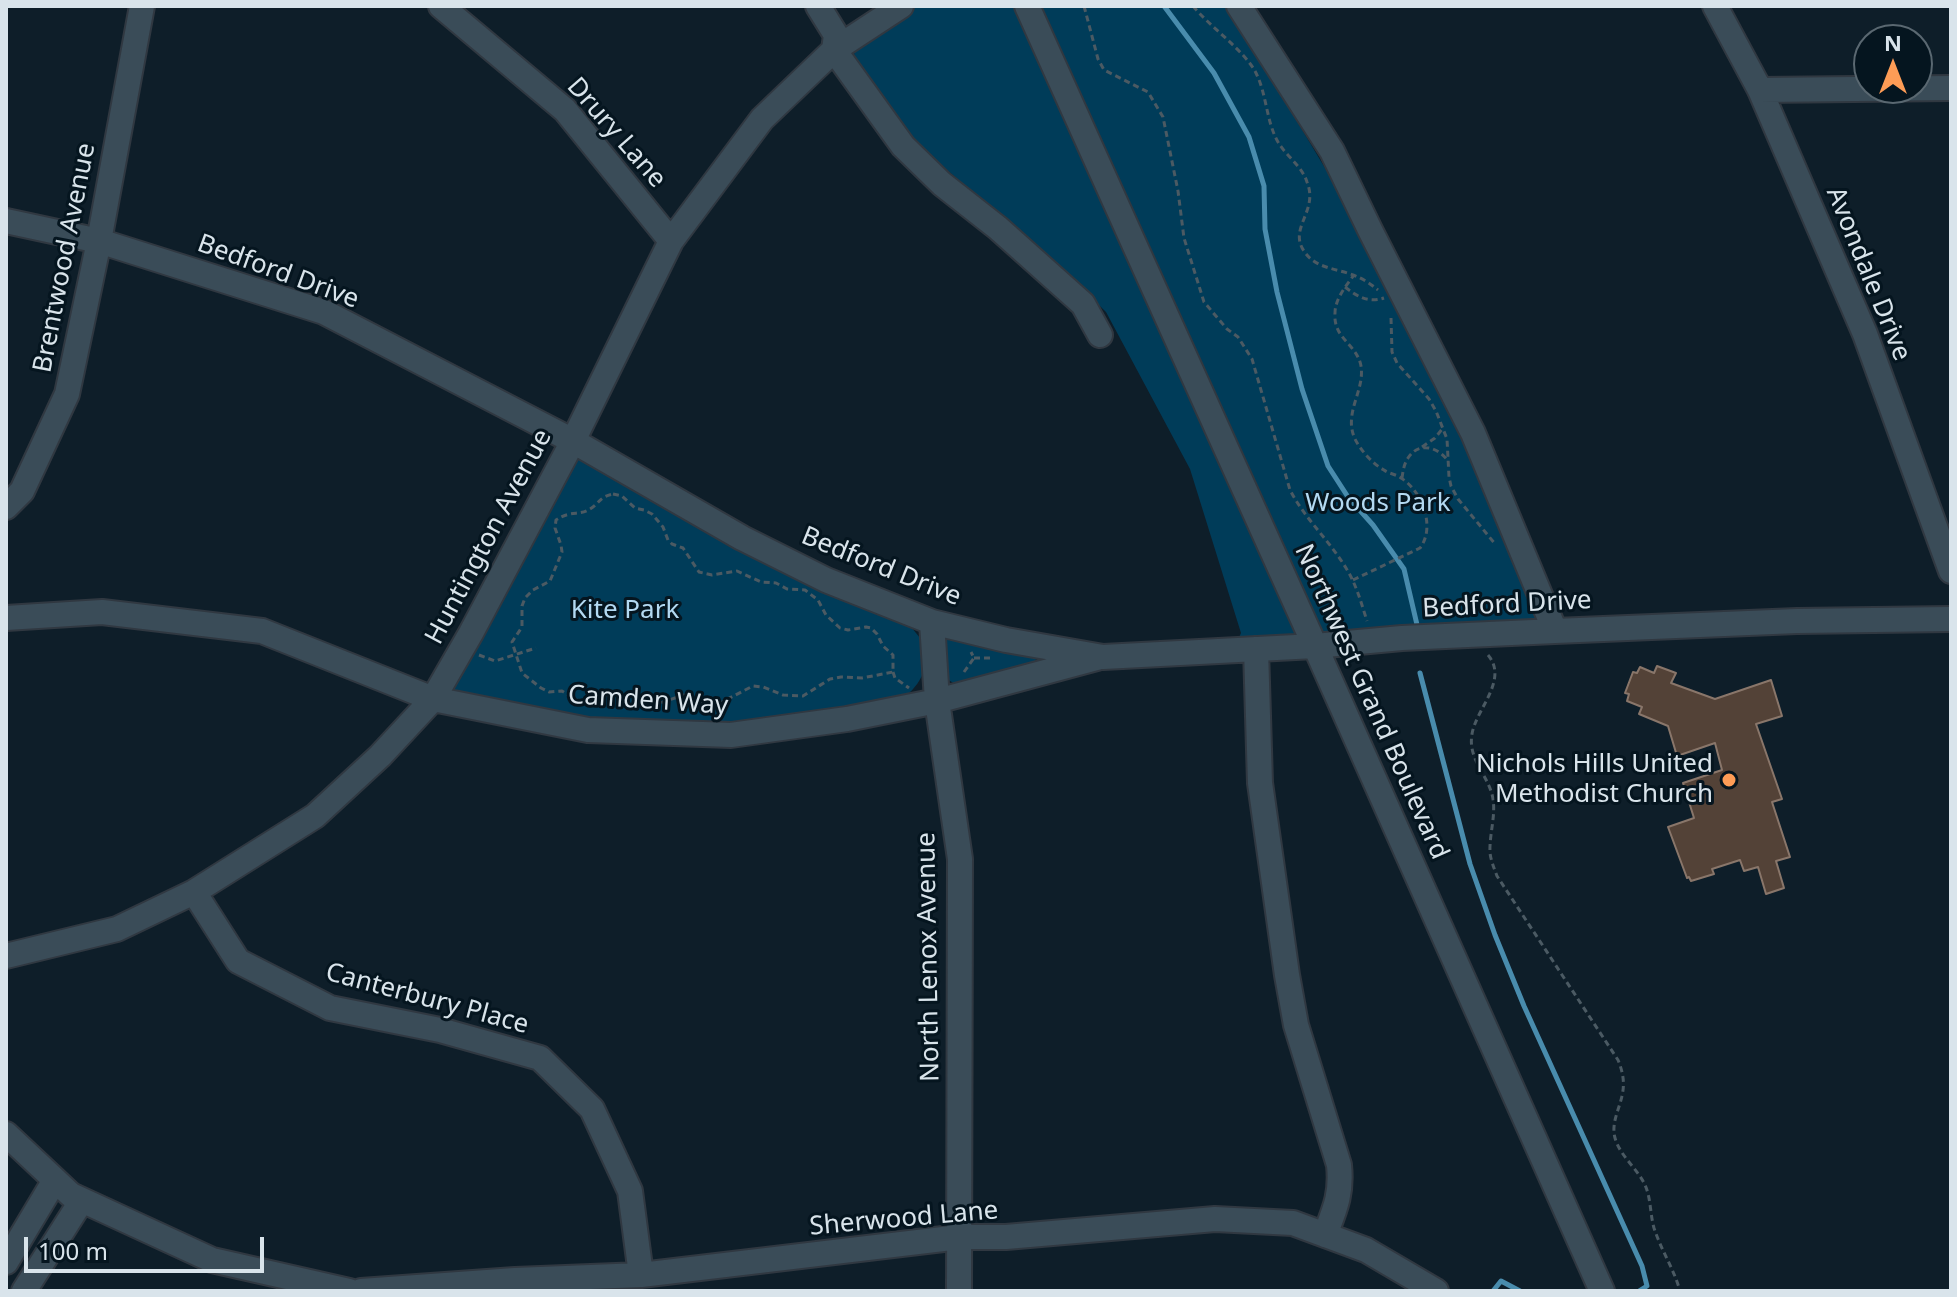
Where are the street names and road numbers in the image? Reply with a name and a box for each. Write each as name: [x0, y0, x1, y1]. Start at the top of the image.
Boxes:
street label: Drury Lane: [560, 72, 672, 194]
street label: Brentwood Avenue: [27, 141, 103, 375]
street label: Avondale Drive: [1819, 183, 1917, 365]
street label: Bedford Drive: [193, 228, 363, 316]
street label: Huntington Avenue: [419, 424, 559, 650]
street label: Bedford Drive: [797, 521, 965, 613]
street label: Northwest Grand Boulevard: [1287, 540, 1455, 864]
street label: Bedford Drive: [1422, 585, 1592, 625]
street label: Camden Way: [567, 680, 729, 722]
street label: North Lenox Avenue: [911, 832, 947, 1082]
street label: Canterbury Place: [322, 957, 532, 1041]
street label: Sherwood Lane: [808, 1195, 1000, 1243]

